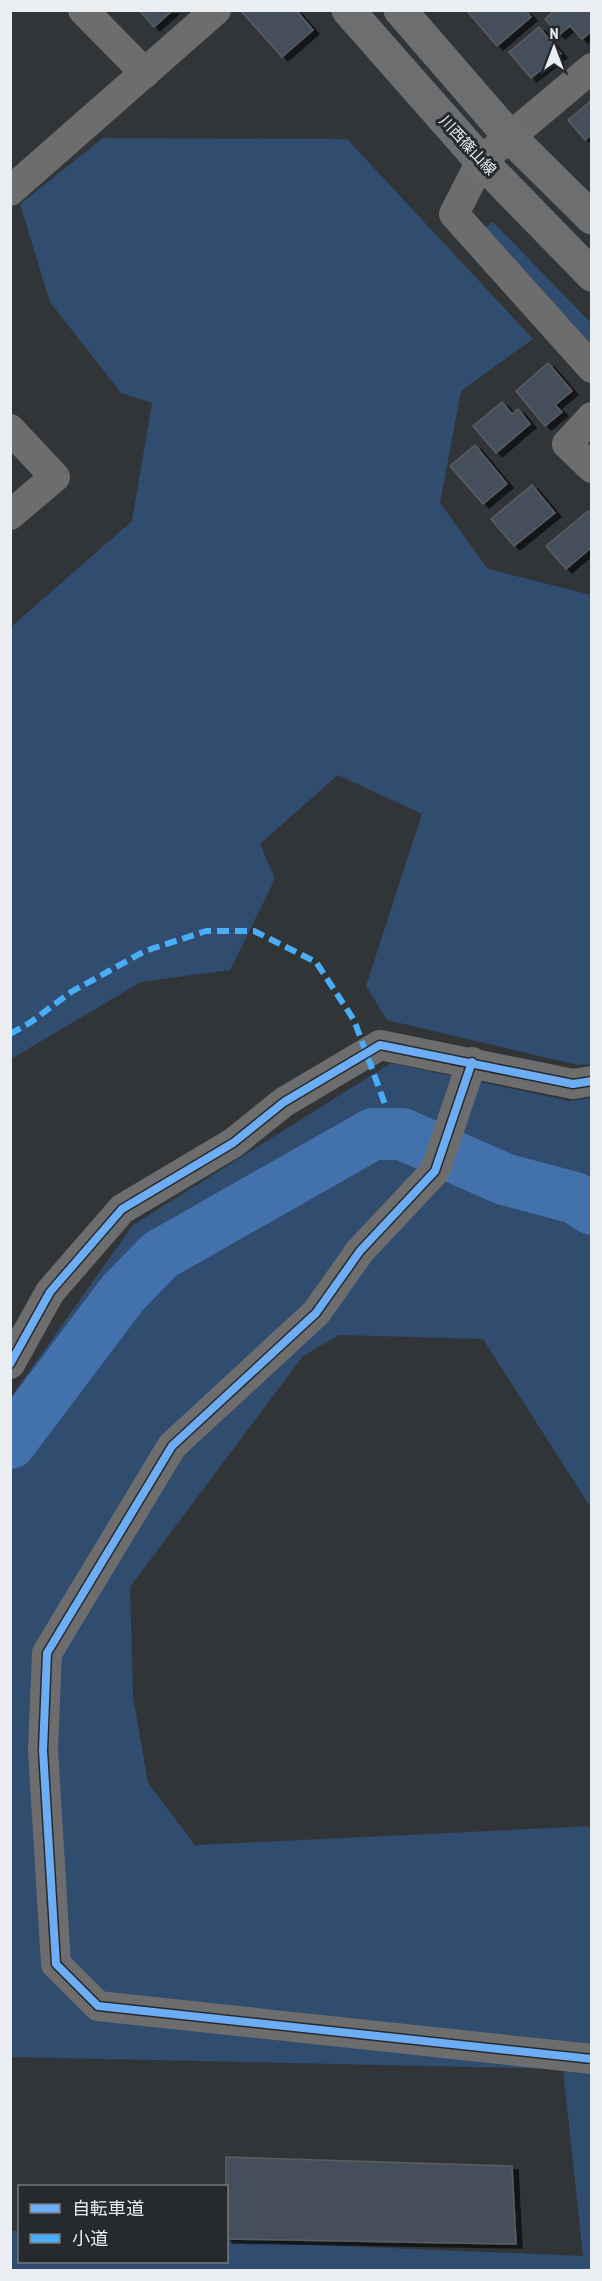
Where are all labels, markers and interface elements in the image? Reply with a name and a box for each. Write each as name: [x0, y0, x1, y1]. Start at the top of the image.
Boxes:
north arrow: [524, 18, 584, 78]
text: N: [550, 23, 558, 43]
street label: 川西篠山線: [435, 111, 501, 179]
legend: [18, 2185, 228, 2263]
text: 自転車道: [72, 2197, 144, 2220]
text: 小道: [72, 2227, 108, 2250]

